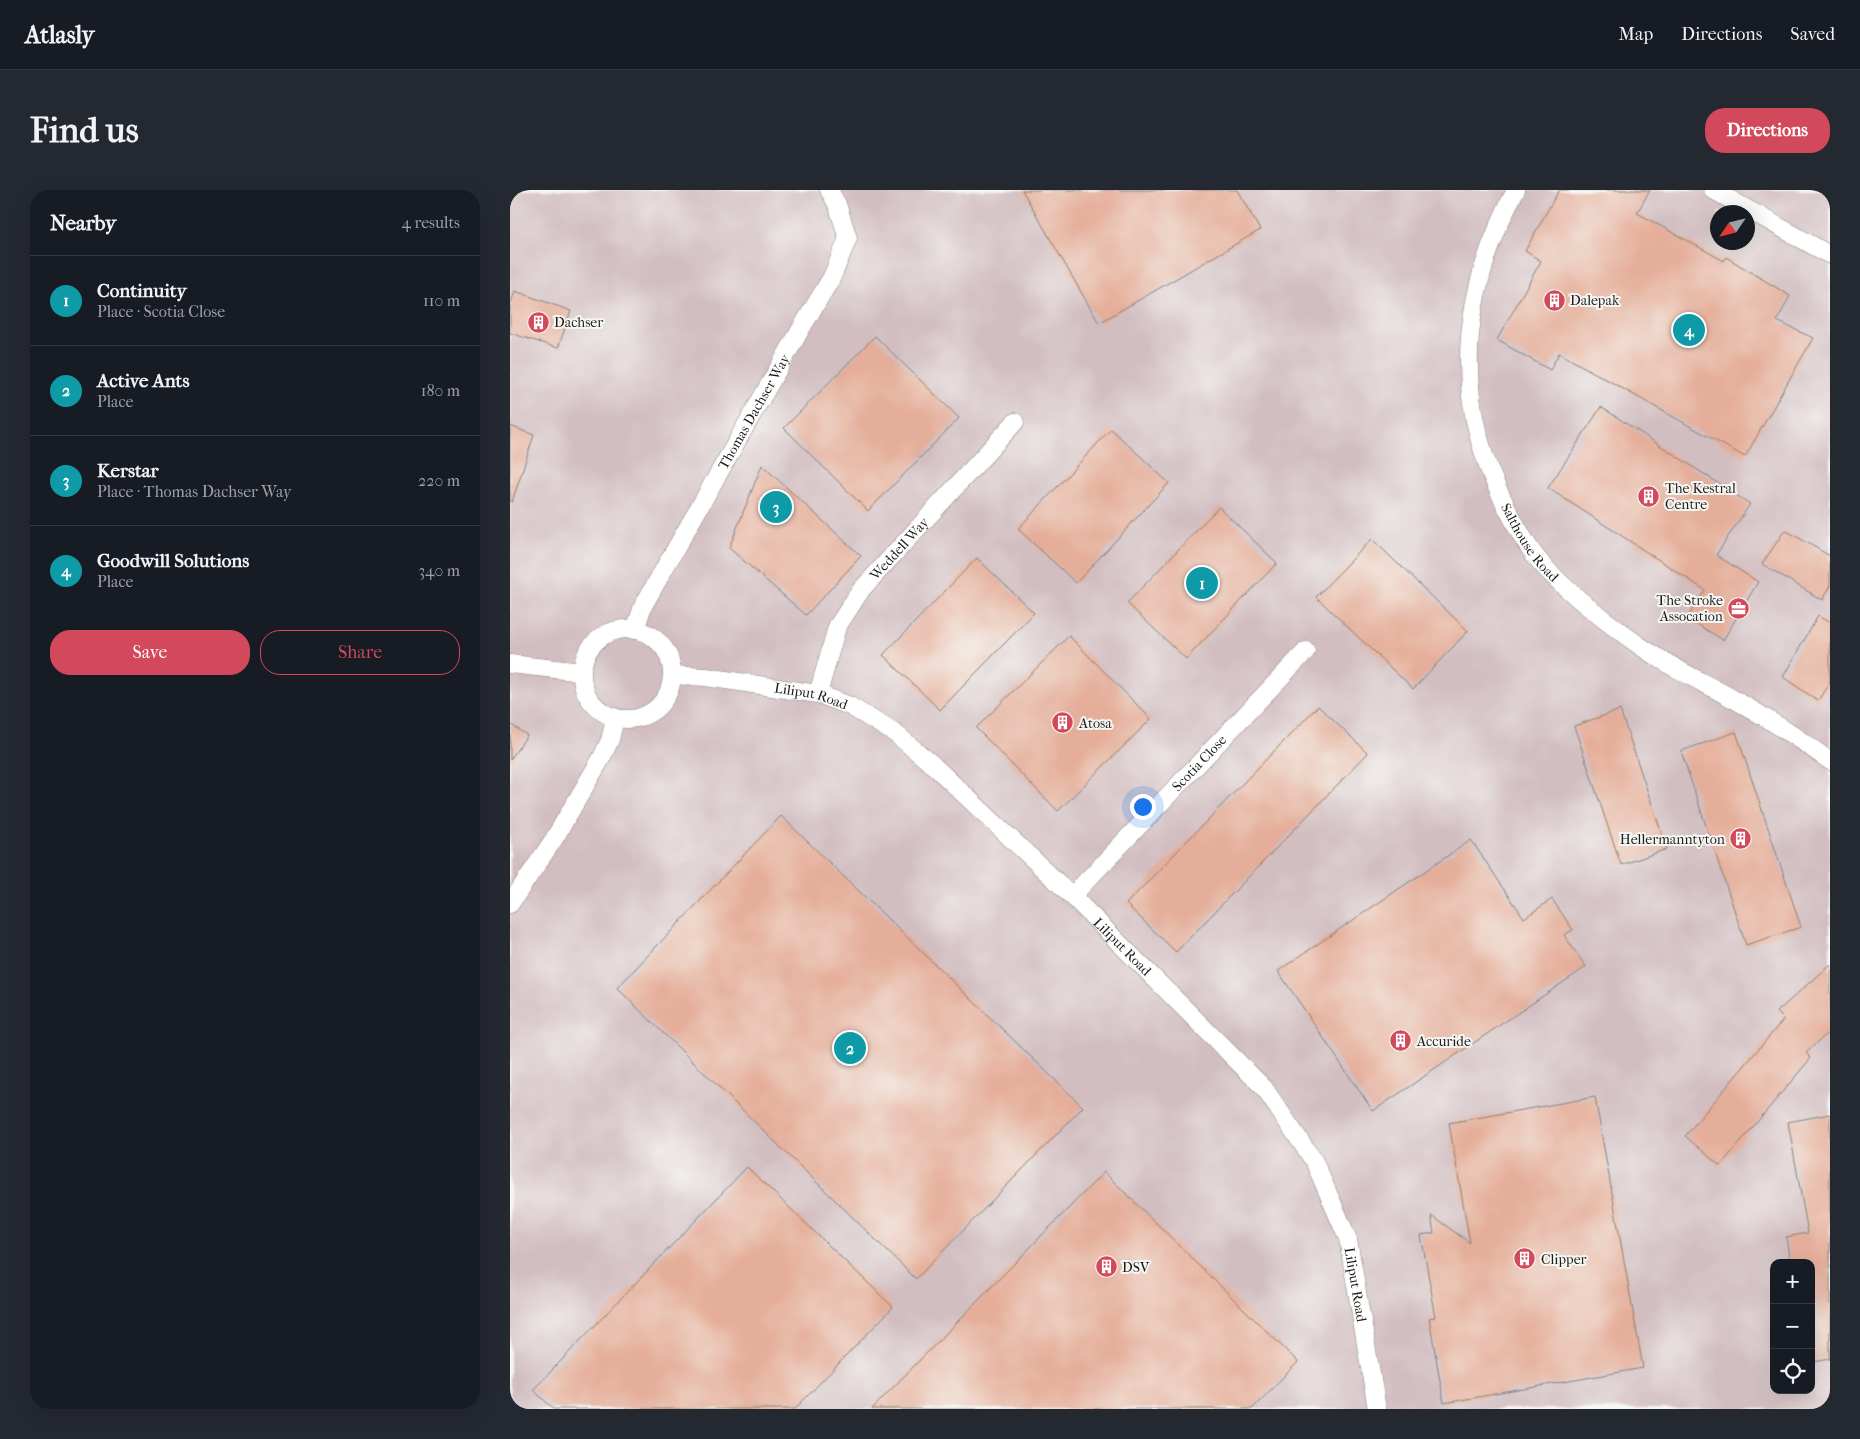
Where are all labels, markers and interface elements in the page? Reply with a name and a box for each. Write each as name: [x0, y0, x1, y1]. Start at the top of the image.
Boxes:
text: Atlasly: [25, 21, 94, 49]
text: Map: [1619, 24, 1653, 45]
text: Directions: [1681, 24, 1762, 45]
text: Saved: [1790, 24, 1835, 45]
button: Directions: [1705, 108, 1830, 153]
text: Find us: [30, 110, 139, 151]
north arrow: [1710, 205, 1755, 250]
text: Nearby: [50, 211, 116, 235]
text: 4 results: [402, 213, 460, 232]
text: Continuity: [97, 280, 187, 302]
building icon: Dalepak: [1542, 288, 1566, 312]
text: 1: [63, 291, 69, 310]
text: 110 m: [423, 291, 460, 310]
place label: Dalepak: [1570, 292, 1620, 309]
text: Place · Scotia Close: [97, 302, 225, 321]
building icon: Dachser: [526, 310, 550, 334]
pin: 4: [1673, 311, 1705, 349]
place label: Dachser: [554, 314, 603, 331]
street label: Thomas Dachser Way: [714, 351, 794, 472]
text: Active Ants: [97, 370, 189, 392]
text: 2: [62, 381, 70, 400]
text: 180 m: [421, 381, 460, 400]
text: Place: [97, 392, 133, 411]
text: Kerstar: [97, 460, 159, 482]
text: 3: [63, 471, 69, 490]
text: 220 m: [418, 471, 460, 490]
place label: The Kestral Centre: [1665, 480, 1736, 513]
text: Place · Thomas Dachser Way: [97, 482, 292, 501]
building icon: The Kestral Centre: [1637, 484, 1661, 508]
pin: 3: [760, 488, 792, 526]
street label: Salthouse Road: [1497, 500, 1563, 585]
street label: Weddell Way: [865, 513, 932, 584]
text: Goodwill Solutions: [97, 550, 249, 572]
text: 4: [61, 561, 71, 580]
text: 340 m: [418, 561, 460, 580]
pin: 1: [1186, 564, 1218, 602]
text: Place: [97, 572, 133, 591]
place label: The Stroke Assocation: [1657, 592, 1723, 625]
office icon: The Stroke Assocation: [1727, 596, 1751, 620]
button: Save: [50, 630, 250, 675]
button: Share: [260, 630, 460, 675]
street label: Liliput Road: [773, 679, 851, 713]
building icon: Atosa: [1051, 711, 1075, 735]
place label: Atosa: [1078, 715, 1112, 732]
street label: Scotia Close: [1168, 731, 1230, 795]
your location: [1130, 794, 1156, 820]
building icon: Hellermanntyton: [1729, 827, 1753, 851]
place label: Hellermanntyton: [1620, 831, 1725, 848]
street label: Liliput Road: [1090, 914, 1155, 979]
pin: 2: [834, 1029, 866, 1067]
building icon: Accuride: [1389, 1029, 1413, 1053]
place label: Accuride: [1416, 1033, 1471, 1050]
street label: Liliput Road: [1341, 1246, 1371, 1323]
building icon: Clipper: [1513, 1247, 1537, 1271]
place label: Clipper: [1541, 1251, 1587, 1268]
building icon: DSV: [1094, 1255, 1118, 1279]
place label: DSV: [1122, 1259, 1150, 1276]
map controls: [1770, 1259, 1815, 1394]
button: +: [1770, 1259, 1815, 1304]
button: −: [1770, 1304, 1815, 1349]
button: locate: [1770, 1349, 1815, 1394]

